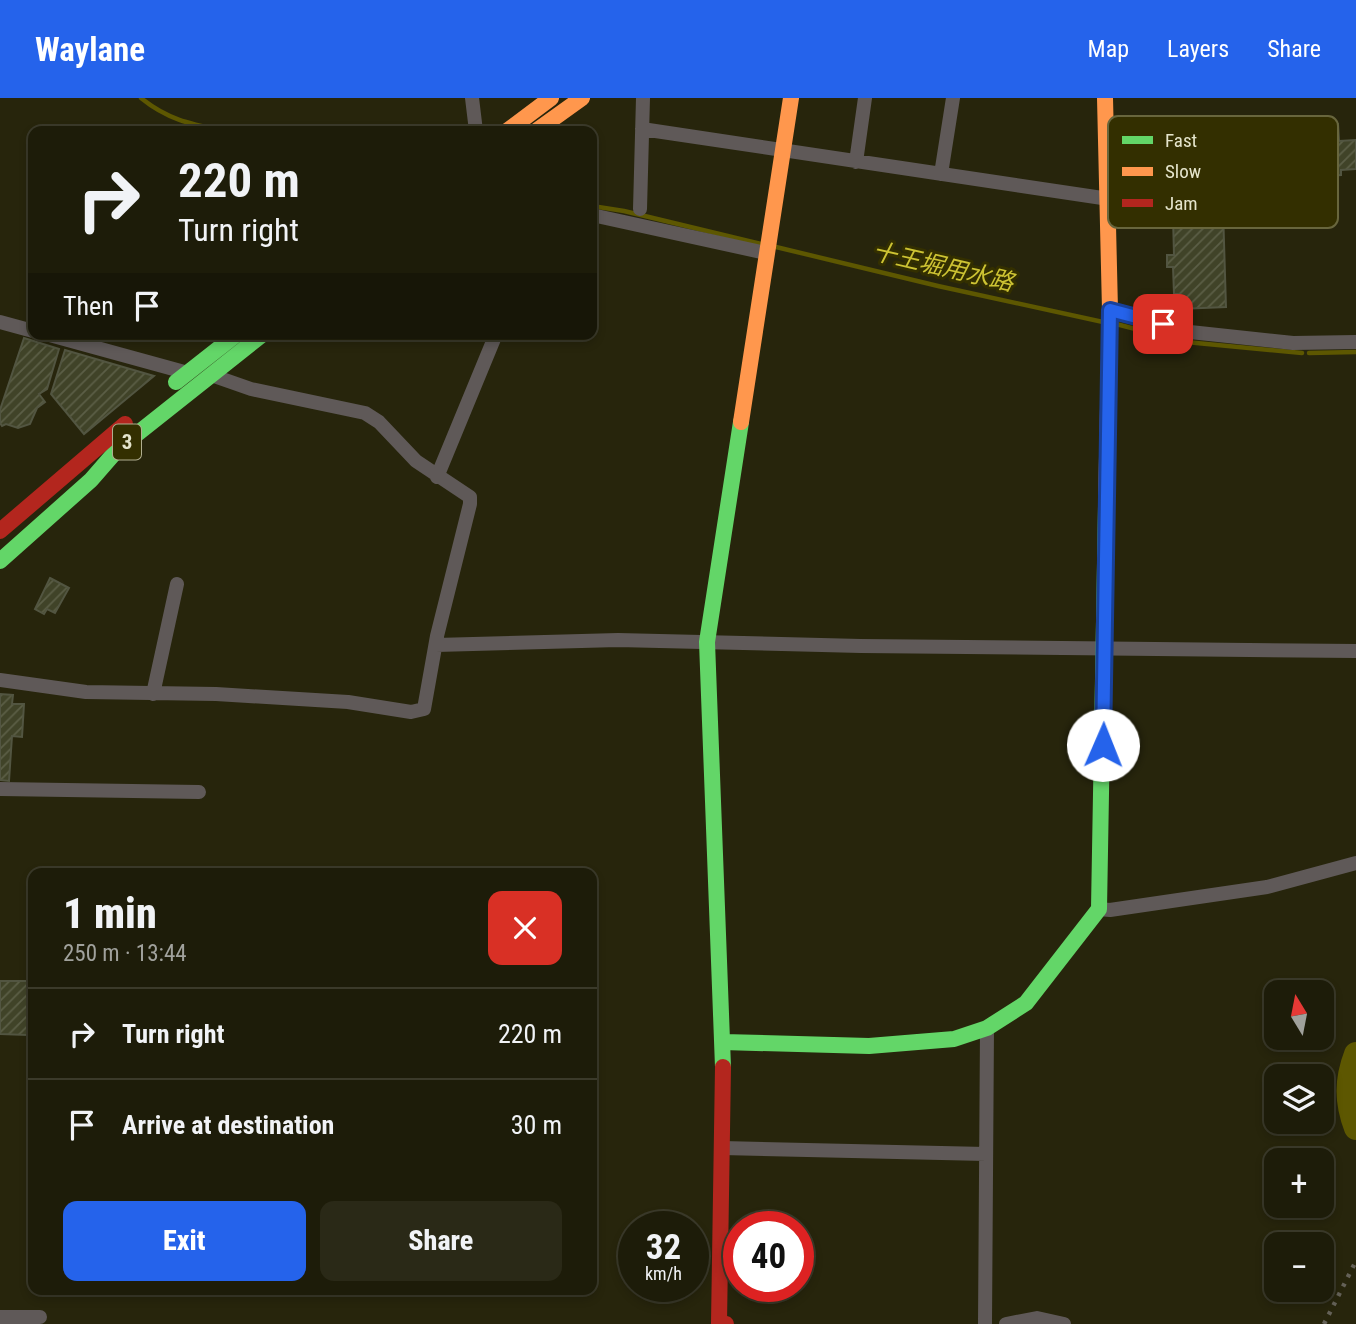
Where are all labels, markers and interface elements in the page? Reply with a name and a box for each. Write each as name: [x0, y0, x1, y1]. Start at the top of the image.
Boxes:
text: Waylane: [35, 30, 145, 69]
text: Map: [1088, 35, 1129, 63]
text: Layers: [1167, 35, 1229, 63]
text: Share: [1267, 35, 1321, 63]
legend: [1108, 116, 1338, 228]
text: Fast: [1165, 129, 1197, 152]
text: 220 m: [178, 152, 300, 209]
icon: right: [63, 154, 154, 245]
text: Slow: [1165, 160, 1201, 183]
text: Jam: [1165, 192, 1198, 215]
text: Turn right: [178, 211, 299, 249]
water label: 十王堀用水路: [870, 237, 1018, 297]
icon: arrive: [128, 287, 166, 325]
text: Then: [63, 291, 114, 321]
pin: [1133, 294, 1193, 354]
icon: arrive: [1144, 305, 1182, 343]
road number: 3: [113, 424, 141, 460]
position arrow: [1066, 708, 1140, 782]
text: 1 min: [63, 889, 157, 938]
button: close: [488, 891, 562, 965]
text: 250 m · 13:44: [63, 940, 187, 967]
north arrow: [1264, 980, 1334, 1050]
map controls: [1264, 980, 1334, 1302]
icon: right: [63, 1015, 101, 1053]
text: Turn right: [122, 1019, 224, 1049]
text: 220 m: [498, 1019, 562, 1049]
button: layers: [1264, 1064, 1334, 1134]
icon: arrive: [63, 1106, 101, 1144]
text: Arrive at destination: [122, 1110, 334, 1140]
text: 30 m: [511, 1110, 562, 1140]
button: +: [1264, 1148, 1334, 1218]
button: Exit: [63, 1201, 306, 1281]
button: Share: [320, 1201, 562, 1281]
speed limit sign: 40: [723, 1211, 814, 1302]
text: 32: [646, 1227, 681, 1268]
button: −: [1264, 1232, 1334, 1302]
text: km/h: [645, 1263, 682, 1284]

